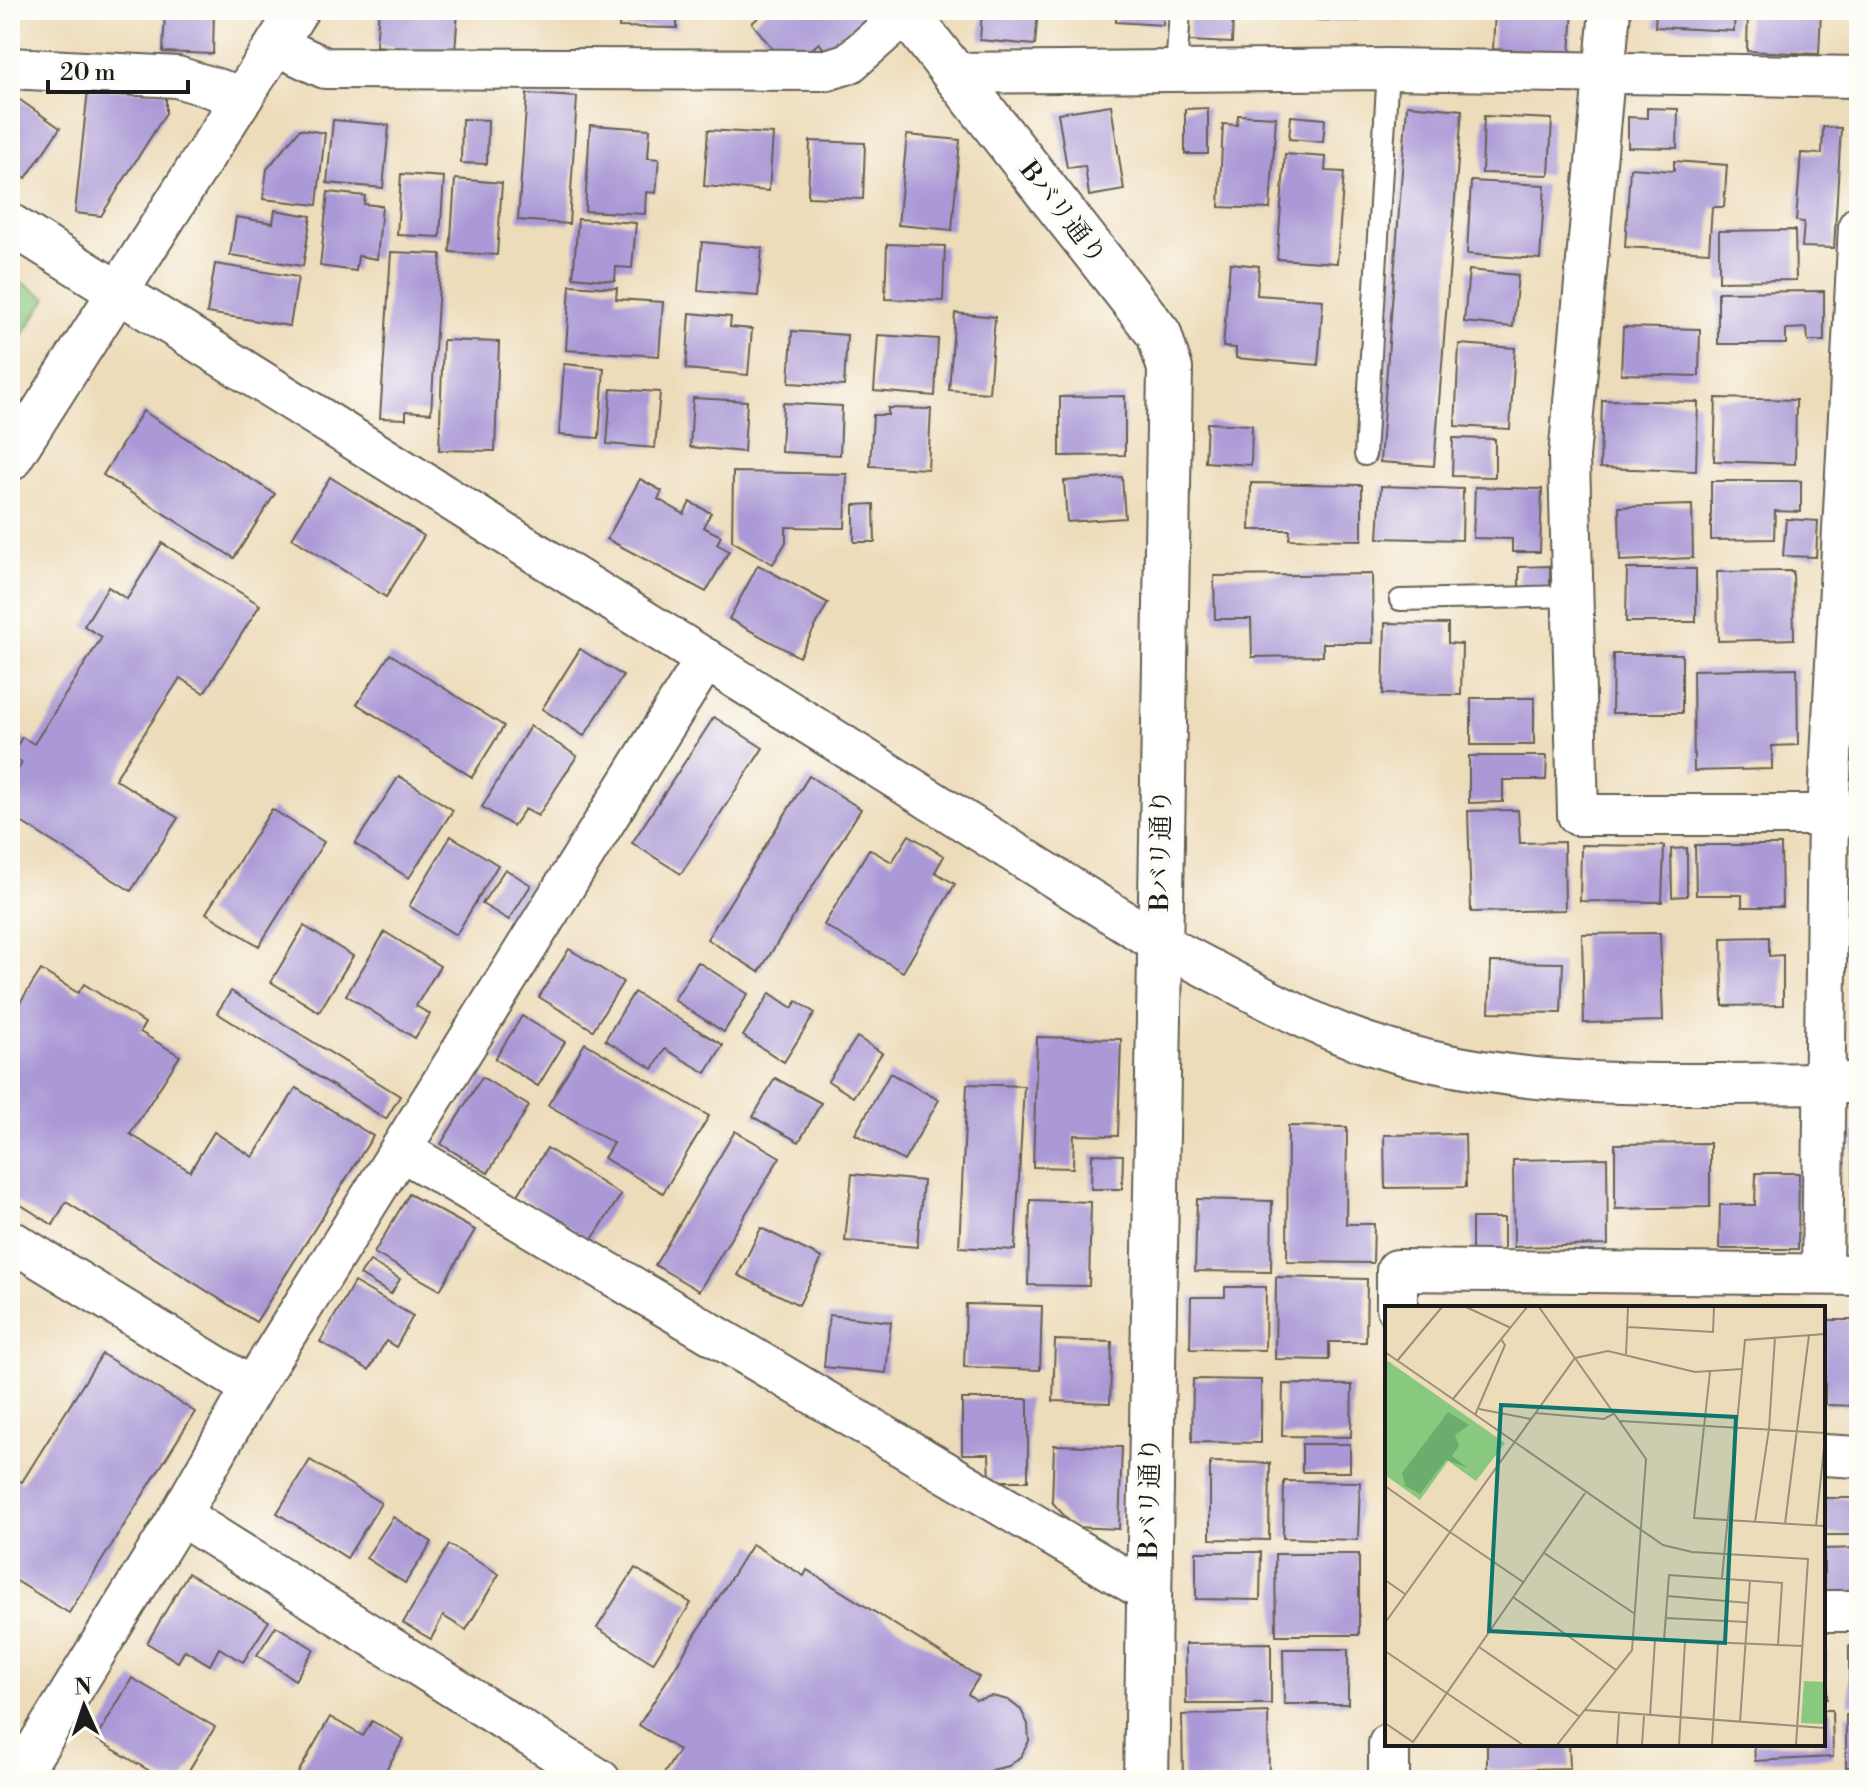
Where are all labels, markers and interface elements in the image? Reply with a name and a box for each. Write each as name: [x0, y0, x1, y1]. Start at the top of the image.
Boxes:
scale bar: [48, 44, 188, 94]
text: 20 m: [60, 58, 116, 88]
street label: Bバリ通り: [1012, 154, 1113, 271]
street label: Bバリ通り: [1144, 789, 1178, 912]
inset map: [1385, 1306, 1825, 1746]
street label: Bバリ通り: [1133, 1437, 1167, 1560]
north arrow: [44, 1666, 124, 1746]
text: N: [74, 1674, 93, 1701]

